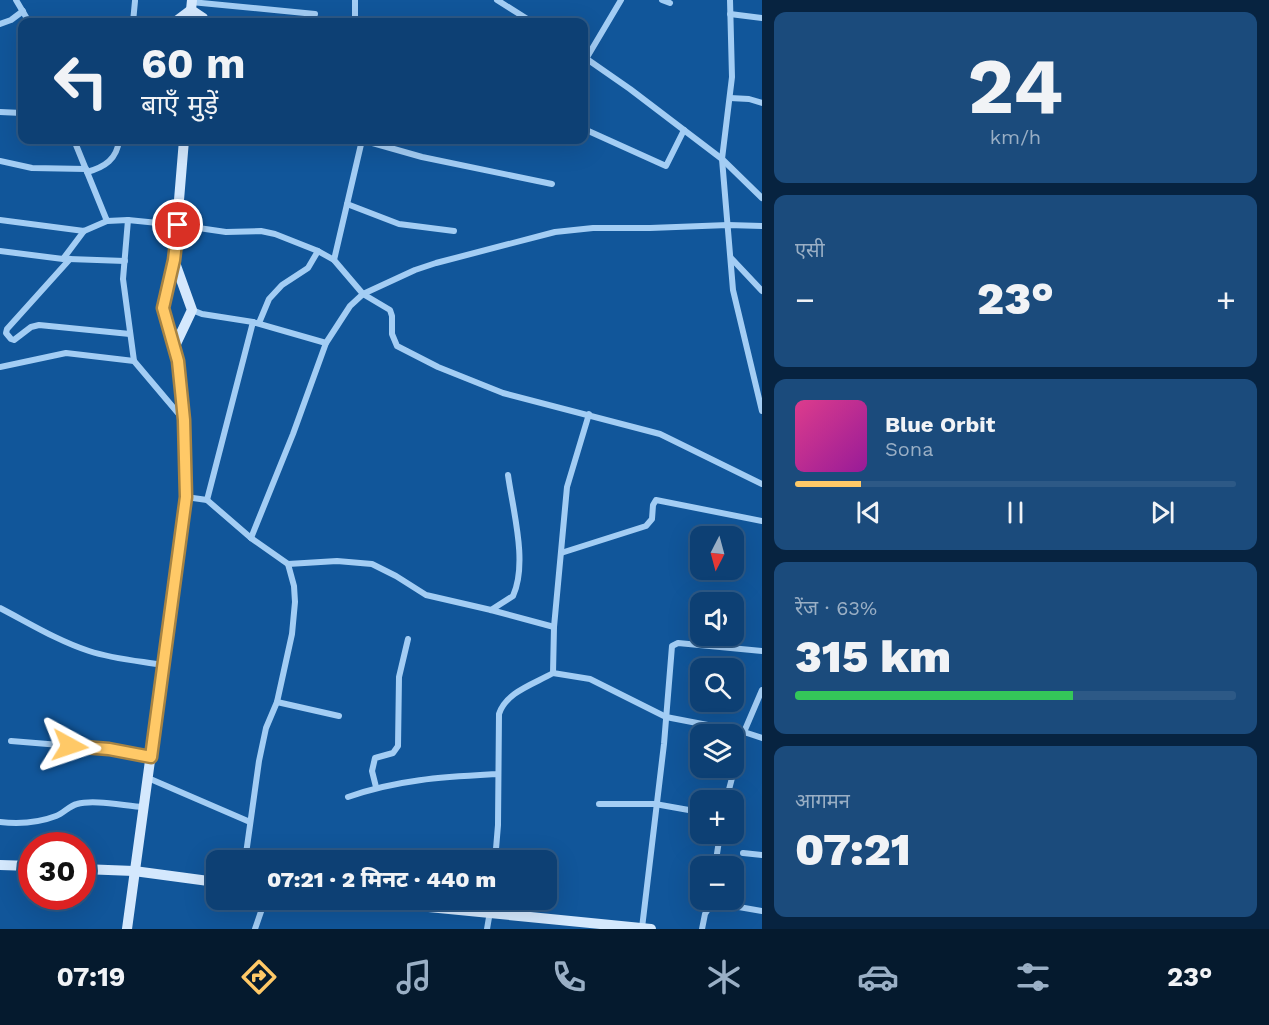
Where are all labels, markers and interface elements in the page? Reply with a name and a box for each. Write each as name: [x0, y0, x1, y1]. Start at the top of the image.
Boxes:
text: 60 m: [141, 39, 245, 88]
text: 24: [968, 40, 1063, 132]
icon: left: [42, 42, 120, 120]
text: बाएँ मुड़ें: [141, 89, 218, 121]
text: km/h: [990, 125, 1041, 149]
pin: [152, 199, 203, 250]
icon: arrive: [161, 208, 194, 241]
text: एसी: [795, 238, 825, 262]
text: 23°: [977, 272, 1054, 325]
text: −: [795, 280, 815, 319]
text: +: [1216, 280, 1236, 319]
text: Blue Orbit: [885, 412, 995, 437]
text: Sona: [885, 437, 934, 461]
icon: previous: [852, 496, 885, 529]
icon: pause: [999, 496, 1032, 529]
icon: next: [1146, 496, 1179, 529]
north arrow: [690, 526, 744, 580]
map controls: [690, 526, 744, 910]
button: sound: [690, 592, 744, 646]
text: रेंज · 63%: [795, 596, 877, 620]
text: 315 km: [795, 630, 951, 683]
button: search: [690, 658, 744, 712]
position arrow: [38, 714, 102, 778]
button: layers: [690, 724, 744, 778]
text: आगमन: [795, 789, 850, 813]
button: +: [690, 790, 744, 844]
text: 07:21: [795, 823, 911, 876]
speed limit sign: 30: [18, 832, 96, 910]
button: −: [690, 856, 744, 910]
text: 07:21 · 2 मिनट · 440 m: [267, 867, 496, 892]
icon: directions: [238, 956, 280, 998]
icon: music: [393, 956, 435, 998]
icon: phone: [548, 956, 590, 998]
icon: climate: [703, 956, 745, 998]
icon: car: [857, 956, 899, 998]
icon: filters: [1012, 956, 1054, 998]
text: 07:19: [56, 961, 125, 993]
text: 23°: [1167, 961, 1212, 993]

